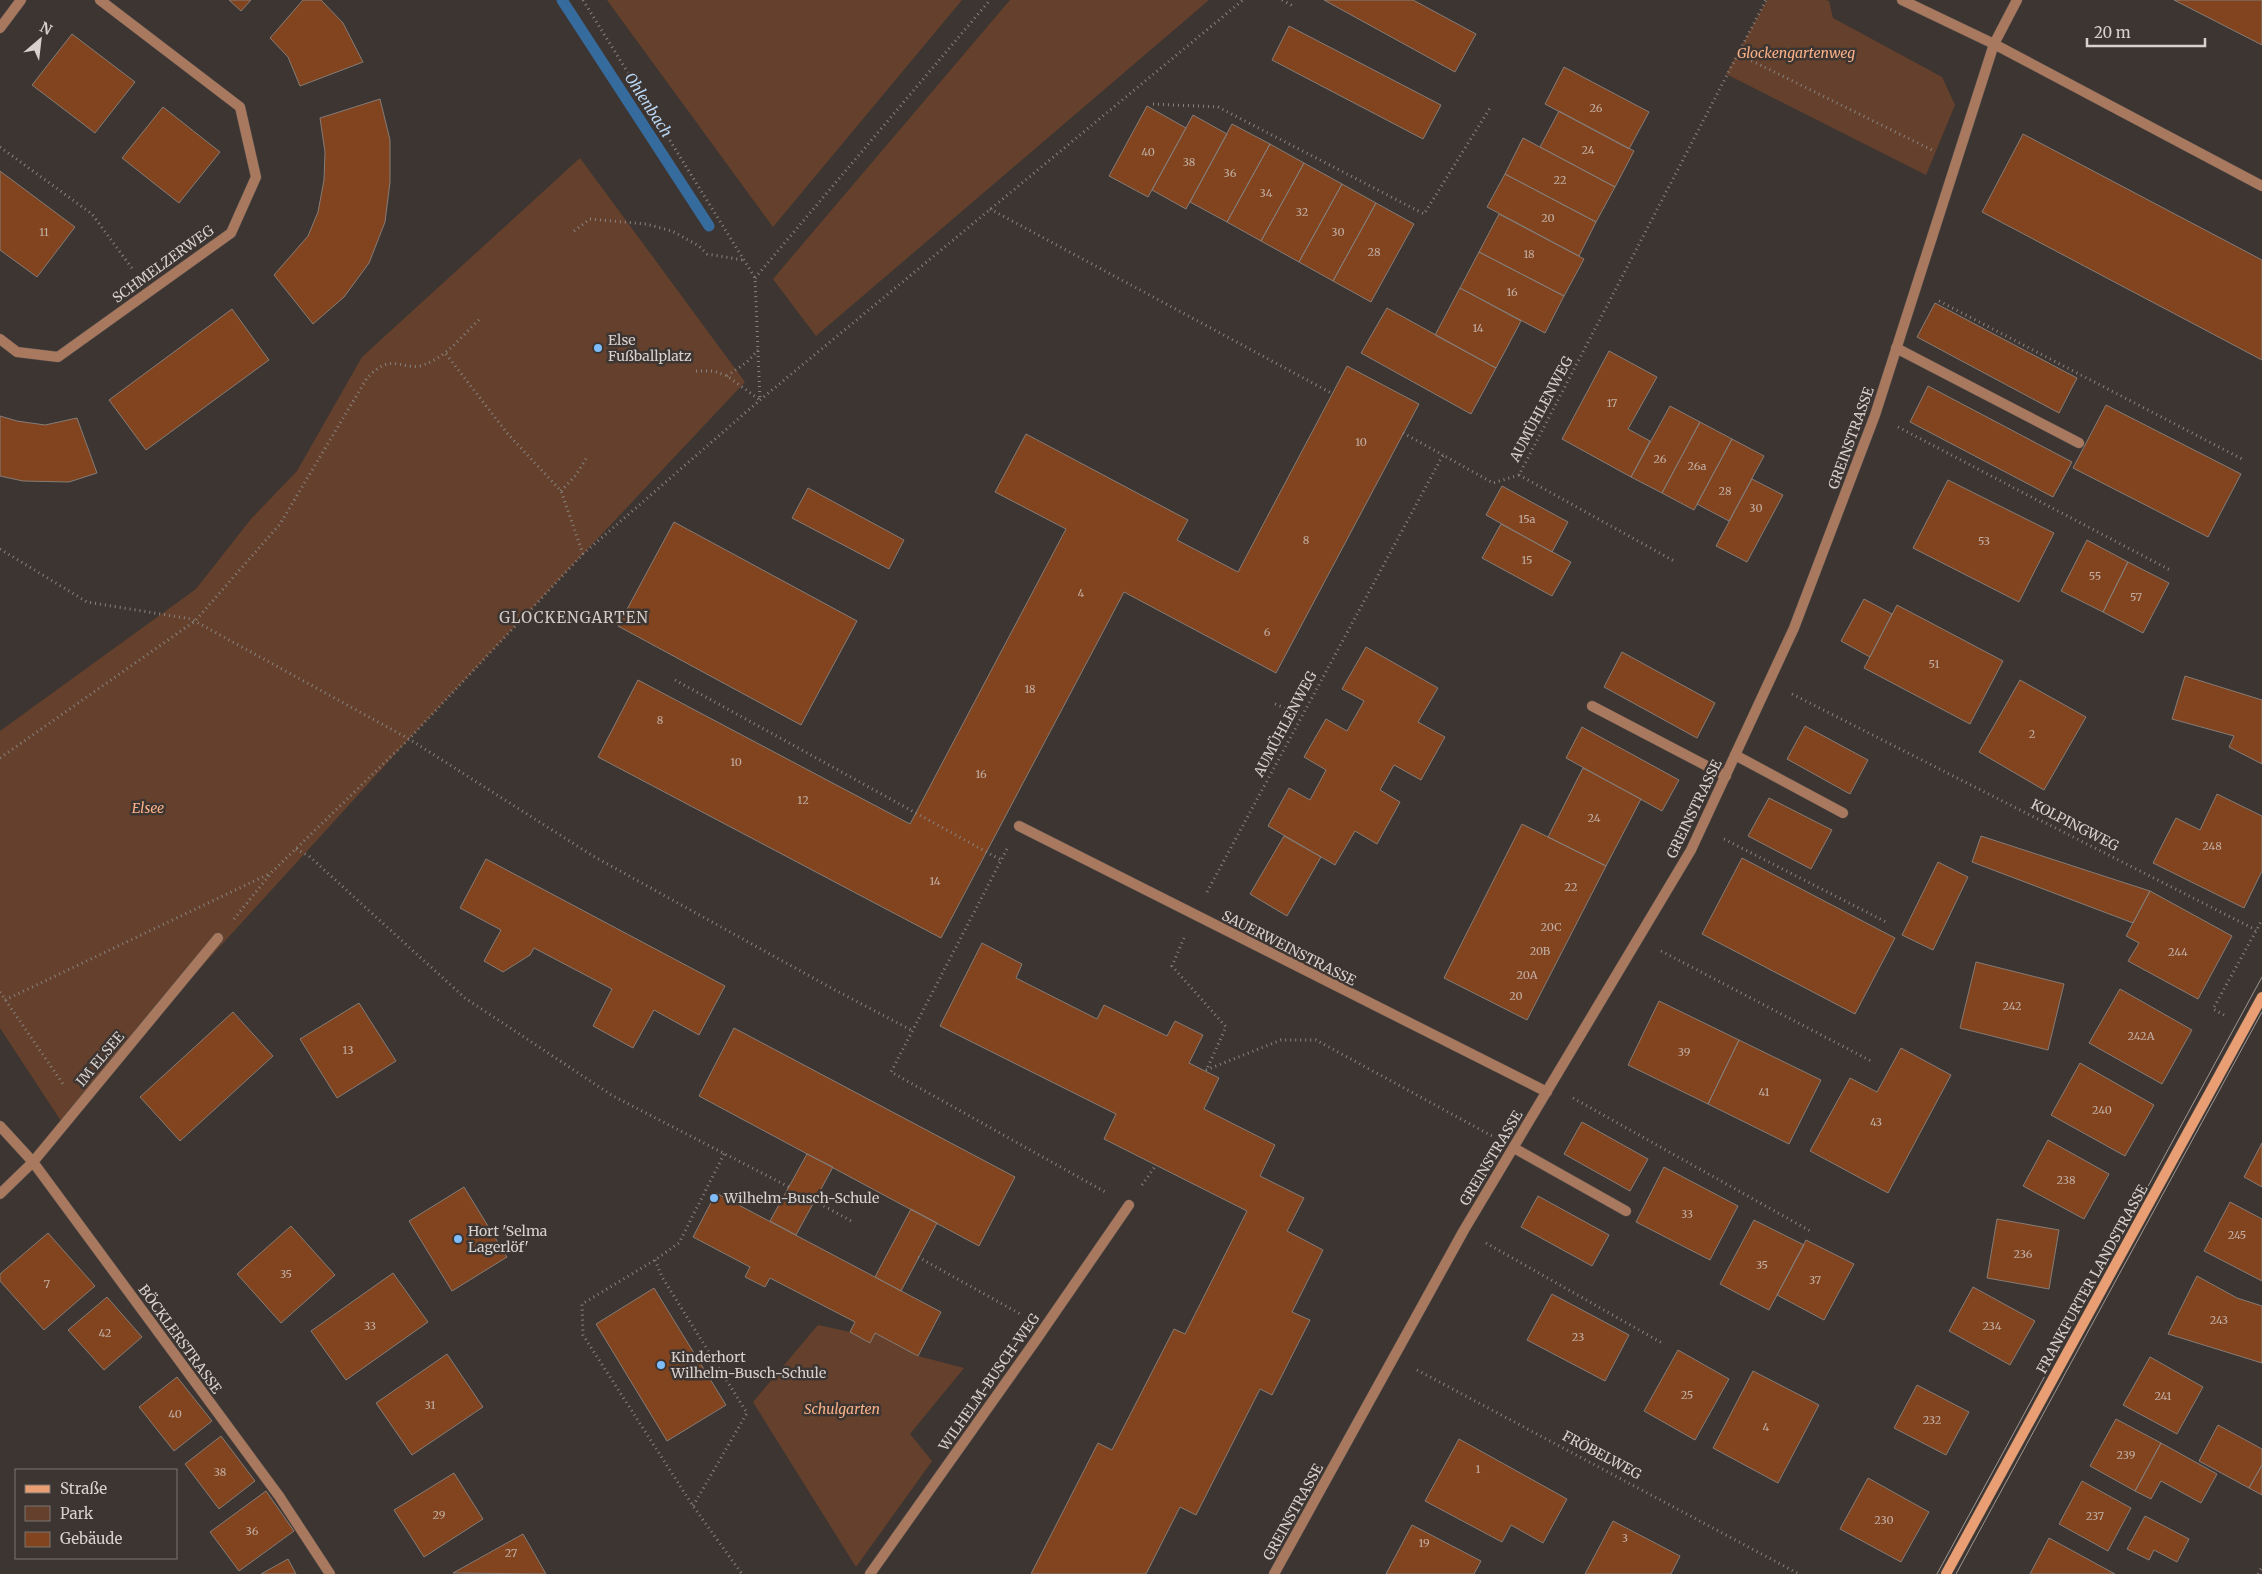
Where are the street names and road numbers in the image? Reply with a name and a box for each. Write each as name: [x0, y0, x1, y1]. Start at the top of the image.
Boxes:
street label: SCHMELZERWEG: [109, 221, 217, 307]
street label: AUMÜHLENWEG: [1505, 353, 1576, 466]
street label: GREINSTRASSE: [1824, 384, 1878, 492]
street label: AUMÜHLENWEG: [1249, 668, 1320, 781]
street label: GREINSTRASSE: [1662, 757, 1726, 861]
street label: KOLPINGWEG: [2028, 795, 2122, 855]
street label: SAUERWEINSTRASSE: [1219, 906, 1359, 990]
street label: IM ELSEE: [72, 1028, 128, 1090]
street label: GREINSTRASSE: [1456, 1107, 1526, 1209]
street label: FRANKFURTER LANDSTRASSE: [2032, 1181, 2152, 1377]
street label: BÖCKLERSTRASSE: [134, 1281, 226, 1397]
street label: WILHELM-BUSCH-WEG: [934, 1310, 1043, 1455]
street label: FRÖBELWEG: [1559, 1427, 1645, 1483]
street label: GREINSTRASSE: [1259, 1460, 1327, 1563]

